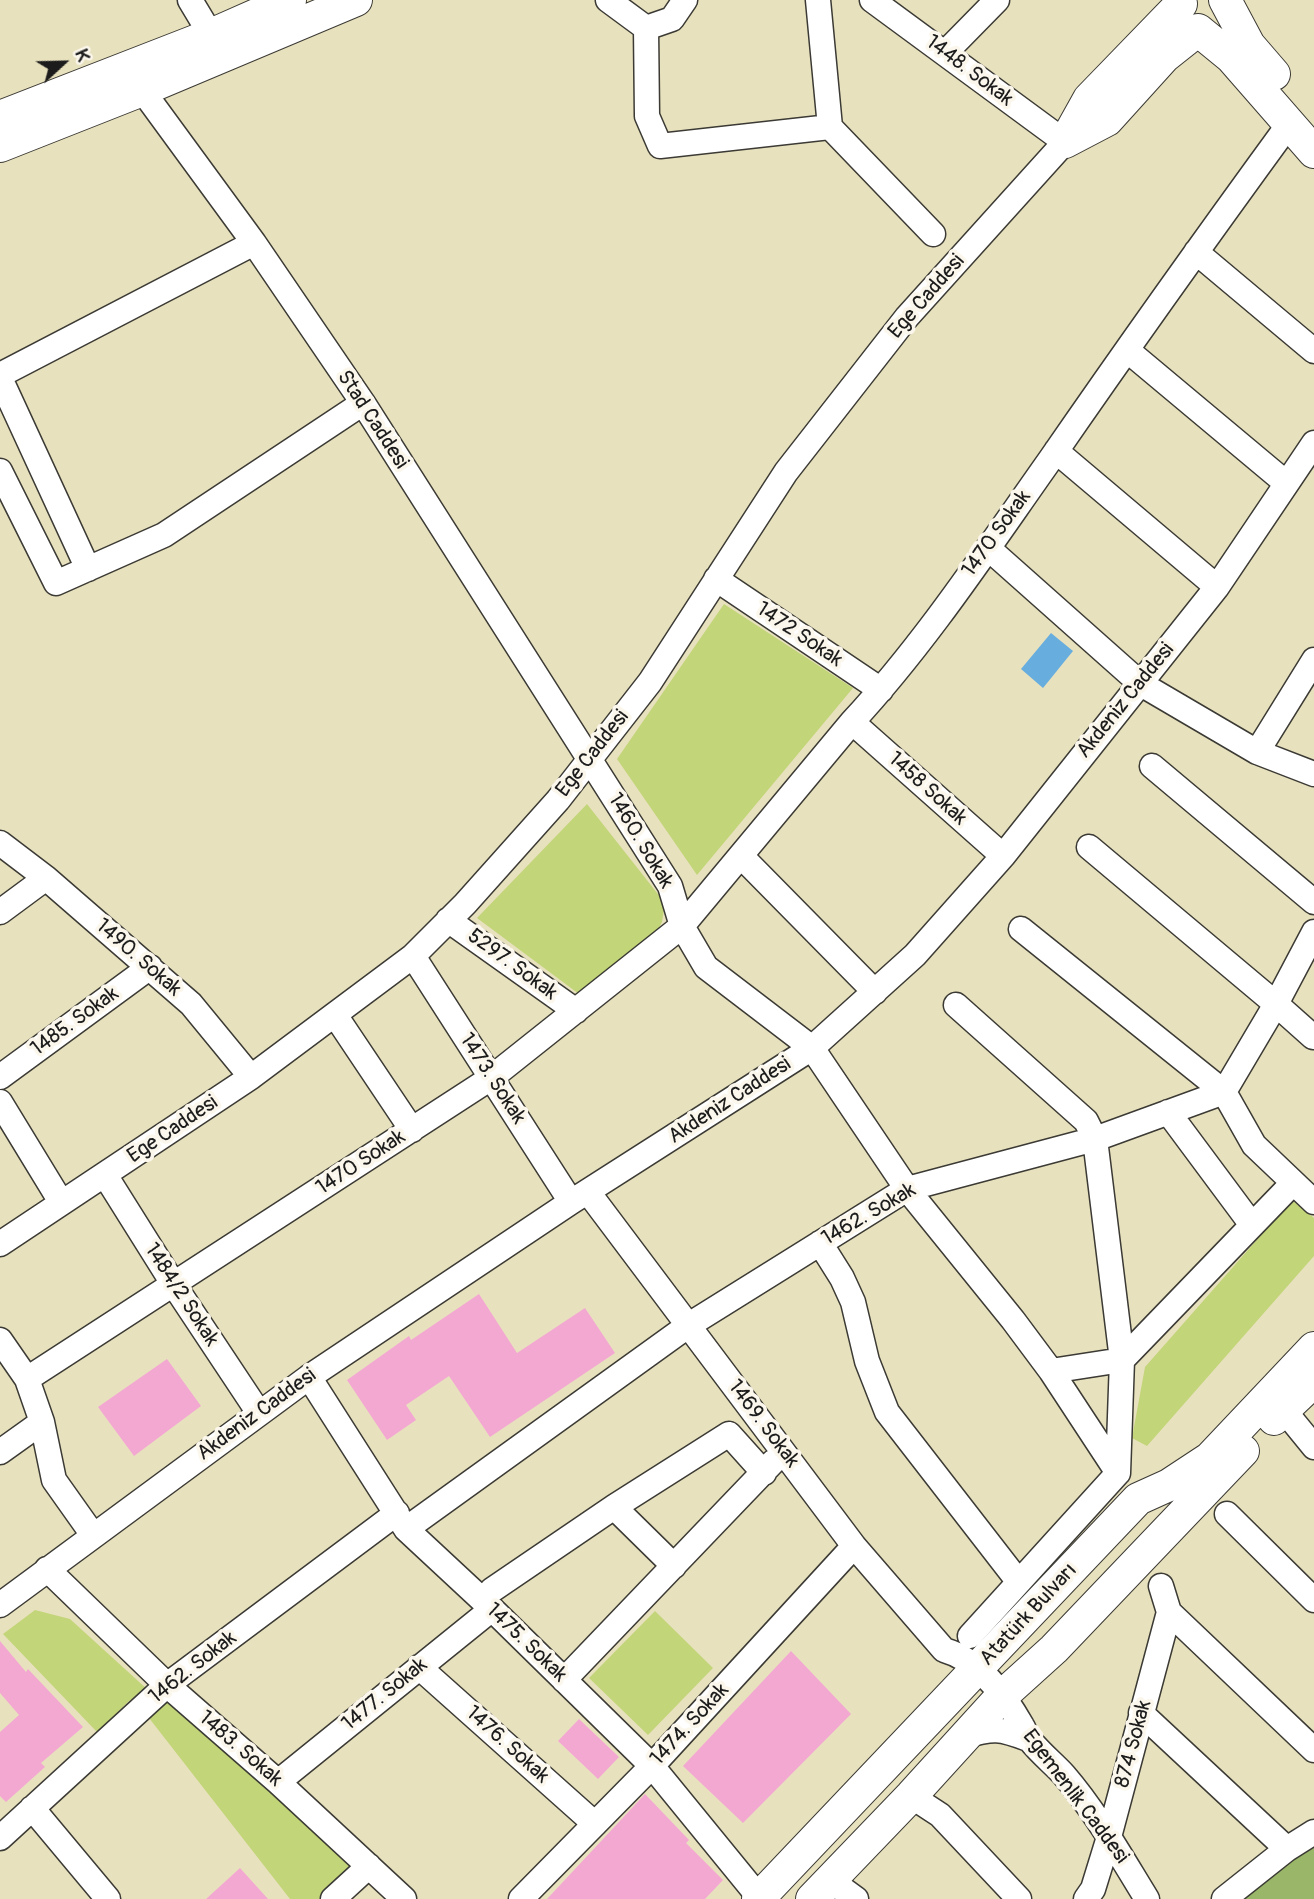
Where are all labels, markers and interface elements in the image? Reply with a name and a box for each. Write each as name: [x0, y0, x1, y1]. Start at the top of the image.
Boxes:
north arrow: [28, 28, 98, 98]
street label: 1448. Sokak: [920, 30, 1018, 112]
text: K: [69, 45, 96, 65]
street label: Ege Caddesi: [884, 250, 970, 344]
street label: Stad Caddesi: [331, 366, 413, 474]
street label: 1470 Sokak: [957, 486, 1037, 582]
street label: 1472 Sokak: [751, 597, 847, 673]
street label: Akdeniz Caddesi: [1072, 638, 1180, 764]
street label: Ege Caddesi: [551, 706, 635, 802]
street label: 1458 Sokak: [882, 747, 972, 831]
street label: 1460. Sokak: [602, 789, 678, 893]
street label: 1490. Sokak: [90, 914, 186, 1002]
street label: 5297. Sokak: [462, 924, 562, 1006]
street label: 1485. Sokak: [26, 982, 124, 1062]
street label: 1473. Sokak: [453, 1029, 531, 1129]
street label: Akdeniz Caddesi: [664, 1052, 796, 1150]
street label: Ege Caddesi: [123, 1091, 223, 1169]
street label: 1470 Sokak: [312, 1125, 410, 1201]
street label: 1462. Sokak: [818, 1178, 920, 1252]
street label: 1484/2 Sokak: [138, 1239, 224, 1351]
street label: Akdeniz Caddesi: [193, 1363, 321, 1467]
street label: 1469. Sokak: [722, 1375, 804, 1473]
street label: Atatürk Bulvarı: [975, 1558, 1083, 1672]
street label: 1475. Sokak: [480, 1598, 572, 1688]
street label: 1462. Sokak: [144, 1626, 242, 1710]
street label: 1477. Sokak: [337, 1653, 433, 1737]
street label: 1474. Sokak: [645, 1679, 735, 1771]
street label: 874 Sokak: [1110, 1698, 1158, 1790]
street label: 1476. Sokak: [460, 1701, 554, 1789]
street label: 1483. Sokak: [193, 1706, 287, 1792]
street label: Egemenlik Caddesi: [1016, 1725, 1134, 1869]

